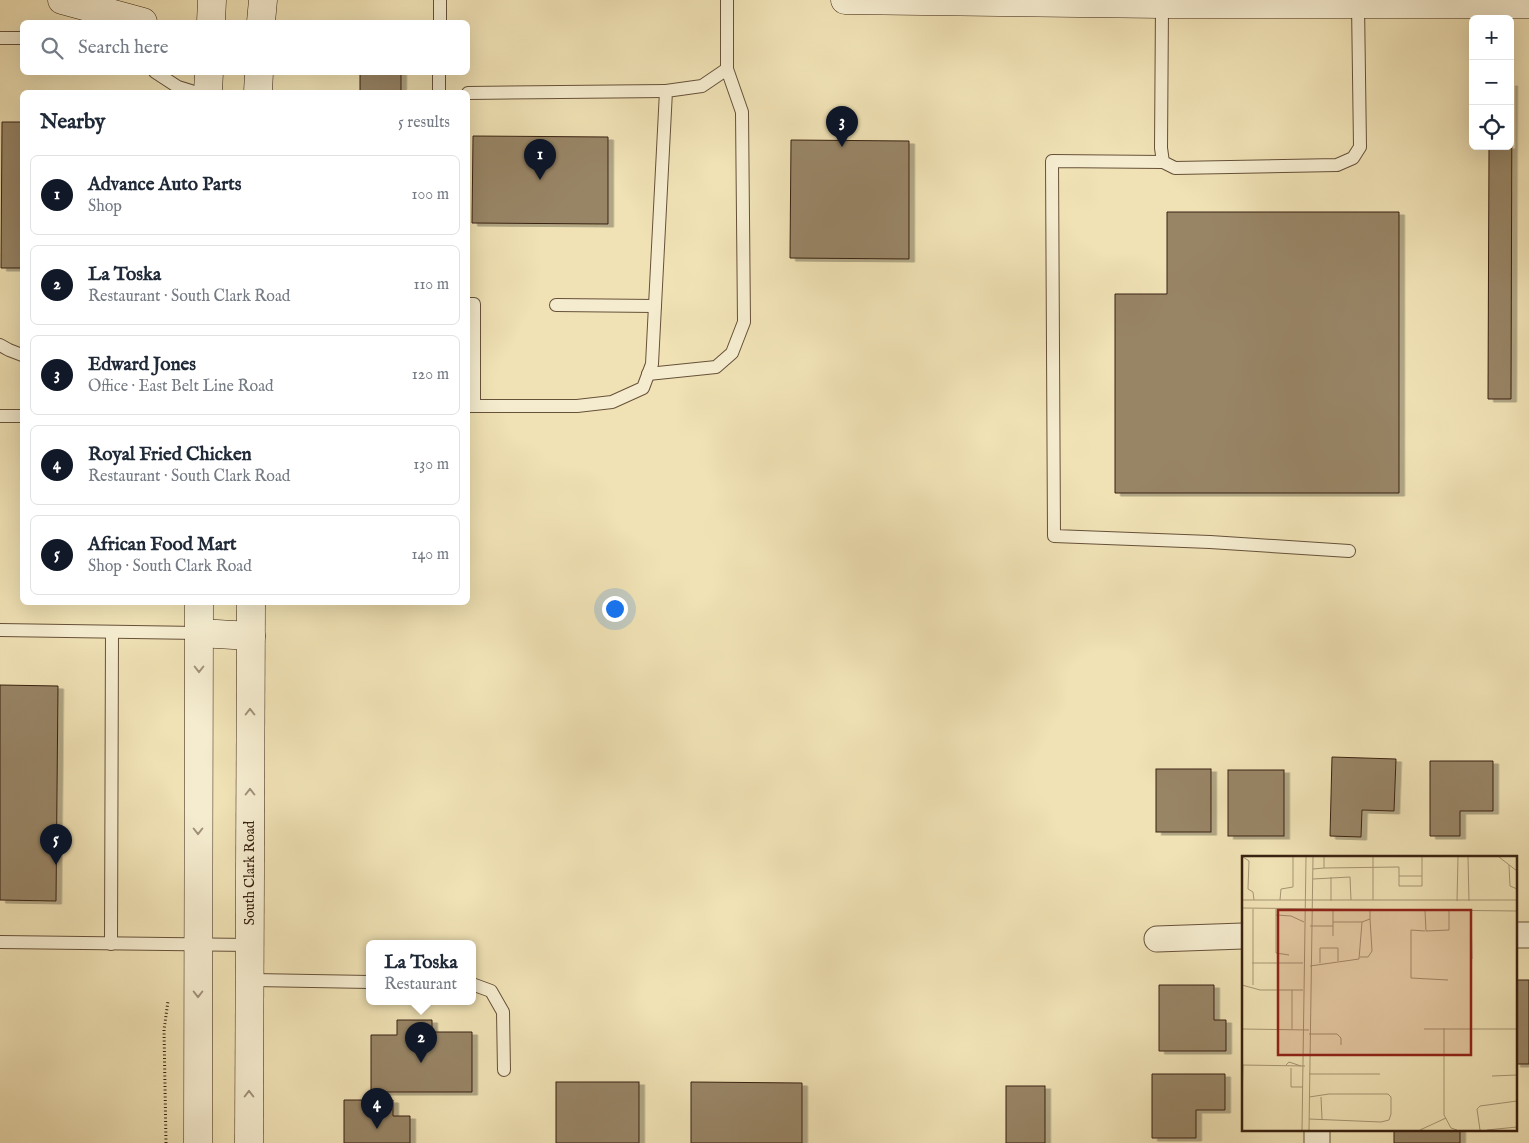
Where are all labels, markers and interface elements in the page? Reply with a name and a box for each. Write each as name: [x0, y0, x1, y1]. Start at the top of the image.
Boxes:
map controls: [1469, 15, 1514, 150]
button: +: [1469, 15, 1514, 60]
search box: [20, 20, 470, 75]
icon: search: [38, 34, 66, 62]
text: Search here: [78, 36, 169, 60]
button: −: [1469, 60, 1514, 105]
button: locate: [1469, 105, 1514, 150]
pin: 3: [826, 106, 858, 147]
text: Nearby: [40, 109, 105, 136]
text: 5 results: [398, 113, 450, 133]
pin: 1: [524, 139, 556, 180]
text: Advance Auto Parts: [88, 173, 241, 197]
text: 1: [54, 185, 60, 205]
text: 100 m: [412, 185, 449, 205]
text: Shop: [88, 197, 122, 217]
text: La Toska: [88, 263, 161, 287]
text: 2: [53, 275, 61, 295]
text: 110 m: [413, 275, 449, 295]
text: Restaurant · South Clark Road: [88, 287, 290, 307]
text: Edward Jones: [88, 353, 196, 377]
text: 3: [54, 365, 60, 385]
text: 120 m: [412, 365, 449, 385]
text: Office · East Belt Line Road: [88, 377, 274, 397]
text: Royal Fried Chicken: [88, 443, 252, 467]
text: 4: [53, 455, 61, 475]
text: 130 m: [413, 455, 449, 475]
text: Restaurant · South Clark Road: [88, 467, 290, 487]
text: African Food Mart: [88, 533, 237, 557]
text: 5: [54, 545, 60, 565]
text: 140 m: [411, 545, 449, 565]
text: Shop · South Clark Road: [88, 557, 252, 577]
your location: [602, 596, 628, 622]
one-way arrow: [194, 665, 204, 673]
one-way arrow: [245, 708, 256, 716]
one-way arrow: [245, 788, 255, 796]
street label: South Clark Road: [241, 820, 259, 925]
pin: 5: [40, 824, 72, 865]
one-way arrow: [193, 828, 203, 835]
inset map: [1242, 856, 1516, 1130]
popup: [366, 940, 476, 1005]
text: La Toska: [384, 951, 458, 975]
text: Restaurant: [384, 975, 457, 995]
one-way arrow: [193, 990, 203, 998]
pin: 2: [405, 1022, 437, 1063]
pin: 4: [361, 1088, 393, 1129]
one-way arrow: [244, 1090, 254, 1098]

